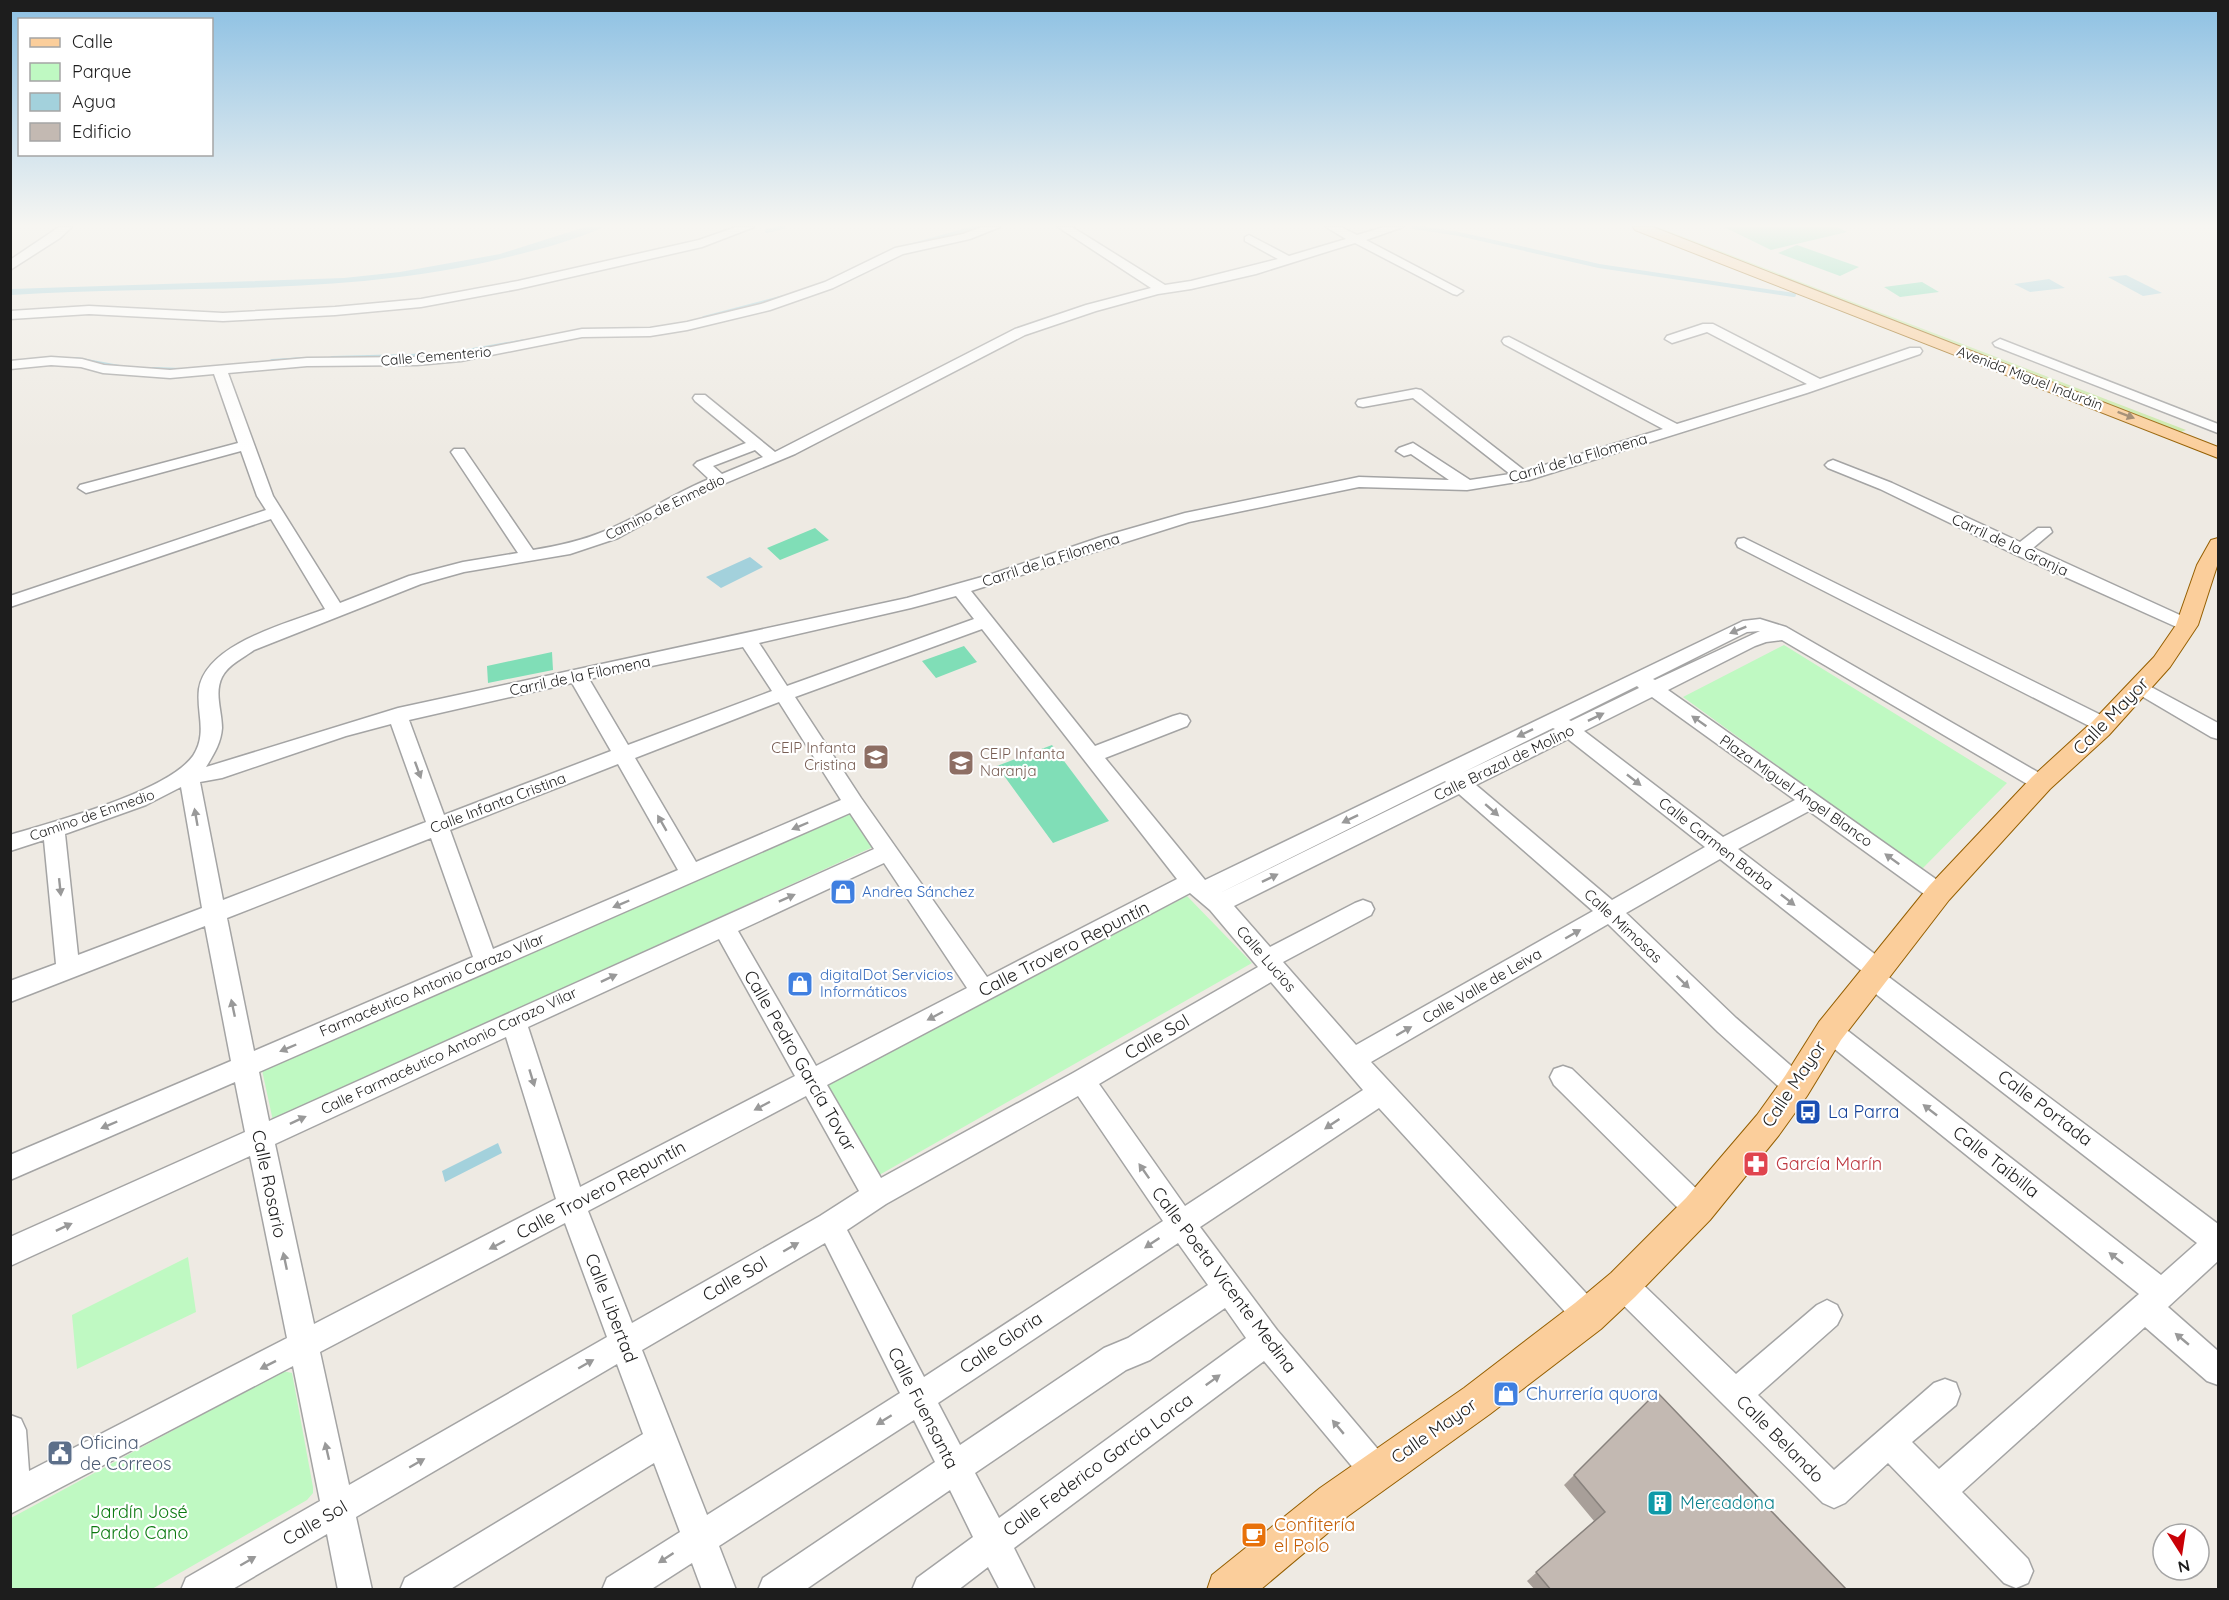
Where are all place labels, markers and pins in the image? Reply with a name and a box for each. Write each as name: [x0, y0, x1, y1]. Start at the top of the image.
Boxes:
place label: CEIP Infanta Cristina: [771, 738, 856, 774]
school or university icon: CEIP Infanta Cristina: [861, 742, 891, 772]
place label: CEIP Infanta Naranja: [980, 744, 1065, 780]
school or university icon: CEIP Infanta Naranja: [946, 748, 976, 778]
shop icon: Andrea Sánchez: [828, 877, 858, 907]
place label: Andrea Sánchez: [862, 882, 975, 901]
place label: digitalDot Servicios Informáticos: [820, 965, 953, 1001]
shop icon: digitalDot Servicios Informáticos: [785, 969, 815, 999]
bus stop icon: La Parra: [1793, 1097, 1823, 1127]
place label: La Parra: [1828, 1100, 1900, 1123]
pharmacy icon: García Marín: [1741, 1149, 1771, 1179]
place label: García Marín: [1776, 1152, 1882, 1175]
shop icon: Churrería quora: [1491, 1379, 1521, 1409]
place label: Churrería quora: [1526, 1382, 1658, 1405]
place label: Oficina de Correos: [80, 1431, 172, 1475]
public building icon: Oficina de Correos: [45, 1438, 75, 1468]
building icon: Mercadona: [1645, 1488, 1675, 1518]
place label: Mercadona: [1680, 1491, 1775, 1514]
place label: Confitería el Polo: [1274, 1513, 1355, 1557]
cafe icon: Confitería el Polo: [1239, 1520, 1269, 1550]

